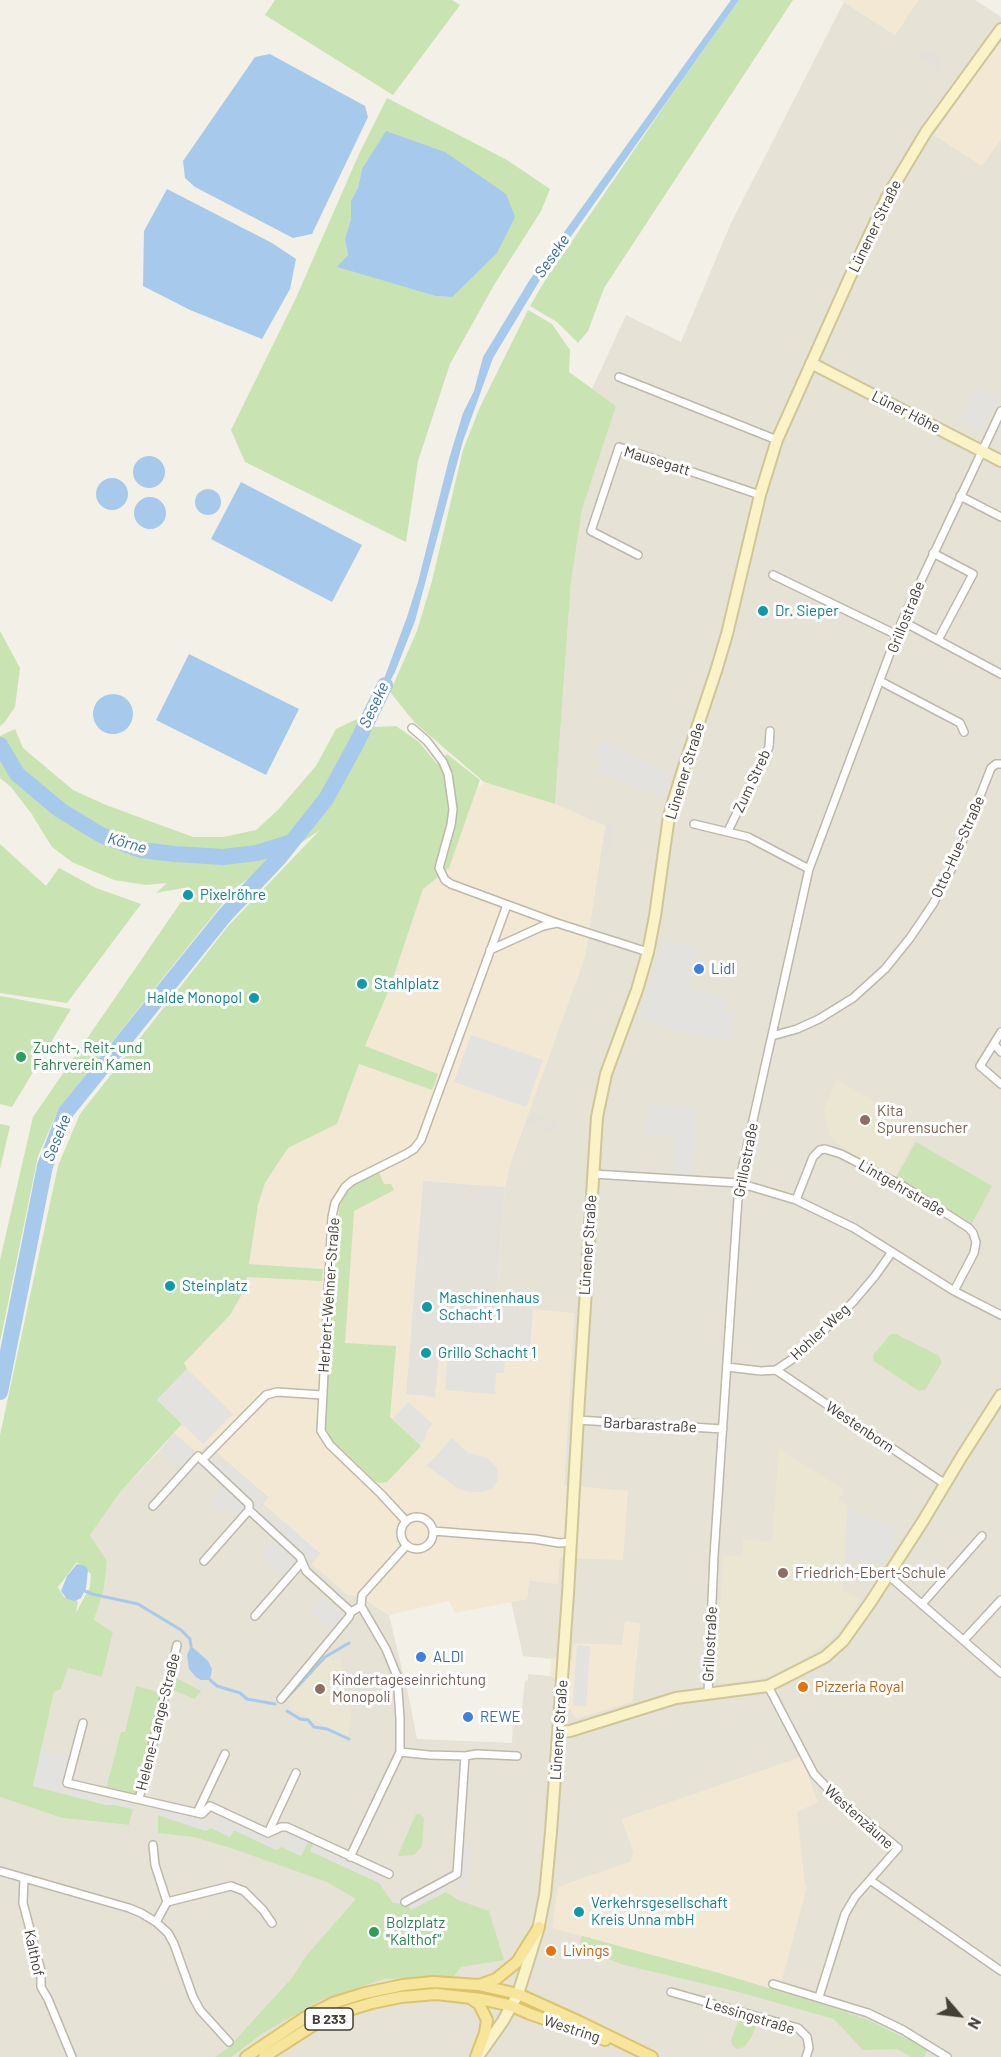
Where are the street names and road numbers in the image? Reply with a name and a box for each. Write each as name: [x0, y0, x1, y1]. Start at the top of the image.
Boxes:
street label: Lünener Straße: [845, 177, 905, 275]
street label: Lüner Höhe: [869, 387, 943, 437]
street label: Mausegatt: [622, 442, 692, 480]
street label: Grillostraße: [883, 579, 929, 655]
street label: Lünener Straße: [662, 720, 708, 822]
street label: Zum Streb: [730, 747, 774, 815]
street label: Otto-Hue-Straße: [928, 793, 988, 901]
street label: Grillostraße: [730, 1121, 762, 1199]
street label: Lintgehrstraße: [855, 1156, 949, 1220]
street label: Lünener Straße: [576, 1194, 600, 1296]
street label: Herbert-Wehner-Straße: [315, 1217, 343, 1373]
street label: Hohler Weg: [787, 1300, 853, 1364]
street label: Westenborn: [822, 1398, 898, 1456]
street label: Barbarastraße: [603, 1414, 697, 1436]
street label: Grillostraße: [699, 1606, 721, 1682]
street label: Helene-Lange-Straße: [132, 1651, 184, 1793]
street label: Lünener Straße: [547, 1679, 571, 1781]
street label: Westenzäune: [821, 1781, 897, 1853]
street label: Kalthof: [20, 1928, 48, 1978]
street label: Lessingstraße: [703, 1994, 797, 2038]
road number: B 233: [305, 2008, 353, 2030]
street label: Westring: [541, 2011, 603, 2047]

